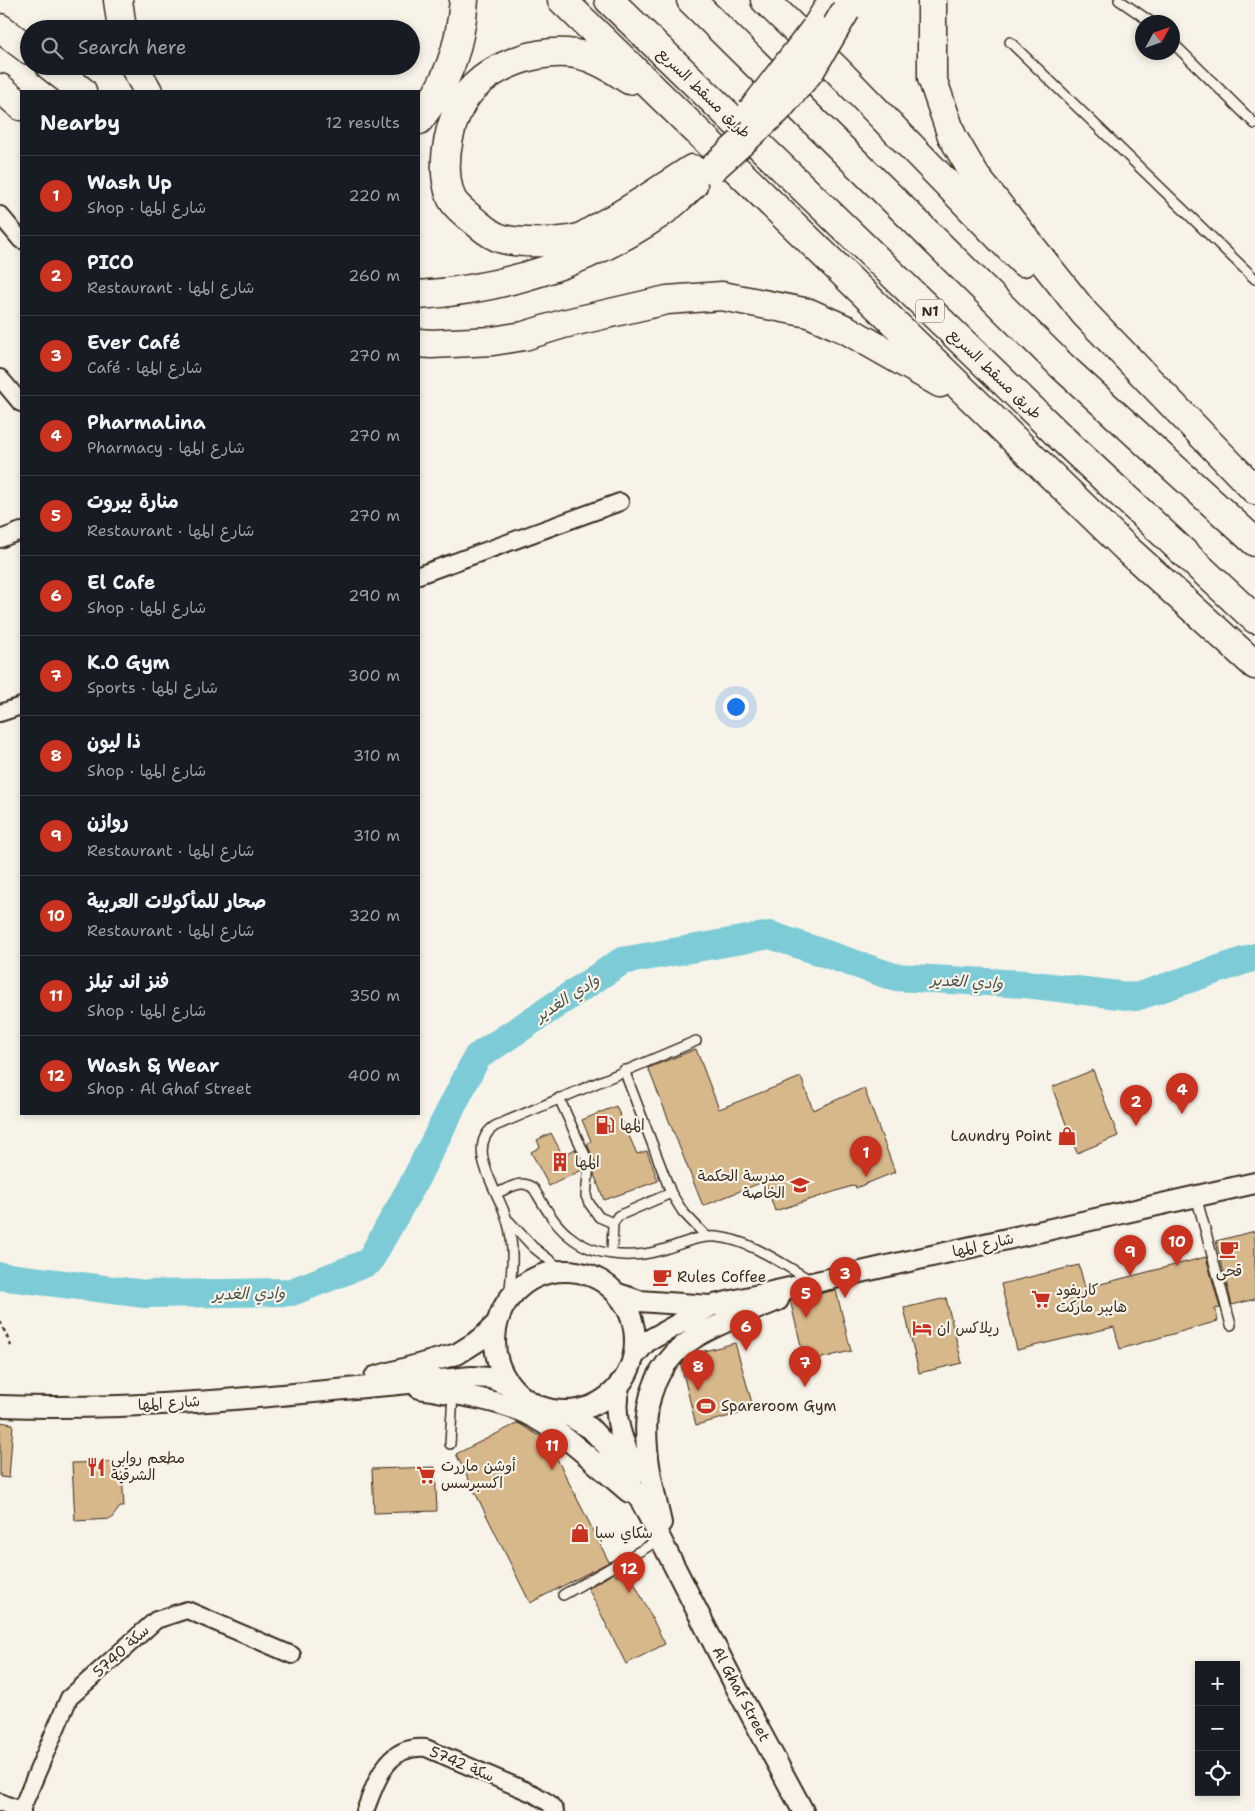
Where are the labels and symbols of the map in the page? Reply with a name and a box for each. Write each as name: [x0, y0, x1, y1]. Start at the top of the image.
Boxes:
north arrow: [1135, 15, 1180, 60]
street label: طريق مسقط السريع: [652, 43, 755, 143]
road number: N1: [916, 300, 944, 322]
street label: طريق مسقط السريع: [943, 324, 1046, 424]
your location: [723, 694, 749, 720]
water label: وادي الغدير: [530, 969, 604, 1028]
water label: وادي الغدير: [928, 969, 1004, 995]
pin: 4: [1166, 1073, 1198, 1114]
pin: 2: [1120, 1085, 1152, 1126]
fuel station icon: المه‍ا: [594, 1114, 616, 1136]
place label: المه‍ا: [620, 1115, 645, 1135]
shop icon: Laundry Point: [1056, 1125, 1078, 1147]
place label: Laundry Point: [951, 1126, 1052, 1146]
pin: 1: [850, 1136, 882, 1177]
building icon: المها: [549, 1151, 571, 1173]
place label: المها: [575, 1152, 600, 1172]
place label: مدرسة الحكمة الخاصة: [698, 1166, 785, 1203]
school or university icon: مدرسة الحكمة الخاصة: [789, 1174, 811, 1196]
pin: 10: [1161, 1225, 1193, 1266]
street label: شارع المها: [950, 1228, 1016, 1262]
pin: 9: [1114, 1235, 1146, 1276]
cafe icon: قحى: [1218, 1238, 1240, 1260]
pin: 3: [829, 1257, 861, 1298]
place label: قحى: [1216, 1261, 1242, 1281]
cafe icon: Rules Coffee: [651, 1266, 673, 1288]
place label: Rules Coffee: [677, 1267, 766, 1287]
pin: 5: [790, 1277, 822, 1318]
place label: كاريفود هايبر ماركت: [1056, 1280, 1127, 1317]
water label: وادي الغدير: [211, 1282, 286, 1306]
supermarket icon: كاريفود هايبر ماركت: [1030, 1288, 1052, 1310]
pin: 6: [730, 1310, 762, 1351]
hotel icon: ريلاكس ان: [911, 1317, 933, 1339]
place label: ريلاكس ان: [937, 1318, 999, 1338]
pin: 7: [789, 1346, 821, 1387]
pin: 8: [682, 1350, 714, 1391]
street label: شارع المها: [137, 1391, 201, 1415]
sports icon: Spareroom Gym: [695, 1395, 717, 1417]
place label: Spareroom Gym: [721, 1396, 836, 1416]
pin: 11: [536, 1429, 568, 1470]
place label: مطعم روابي الشرقية: [111, 1448, 185, 1485]
restaurant icon: مطعم روابي الشرقية: [85, 1456, 107, 1478]
place label: أوشن ماررت اكسبرسس: [441, 1456, 516, 1493]
supermarket icon: أوشن ماررت اكسبرسس: [415, 1464, 437, 1486]
shop icon: سكاي سبا: [569, 1522, 591, 1544]
place label: سكاي سبا: [595, 1523, 653, 1544]
pin: 12: [613, 1552, 645, 1593]
street label: سكة 5740: [89, 1620, 153, 1682]
street label: Al Ghaf Street: [708, 1643, 774, 1745]
street label: سكة 5742: [427, 1741, 497, 1787]

